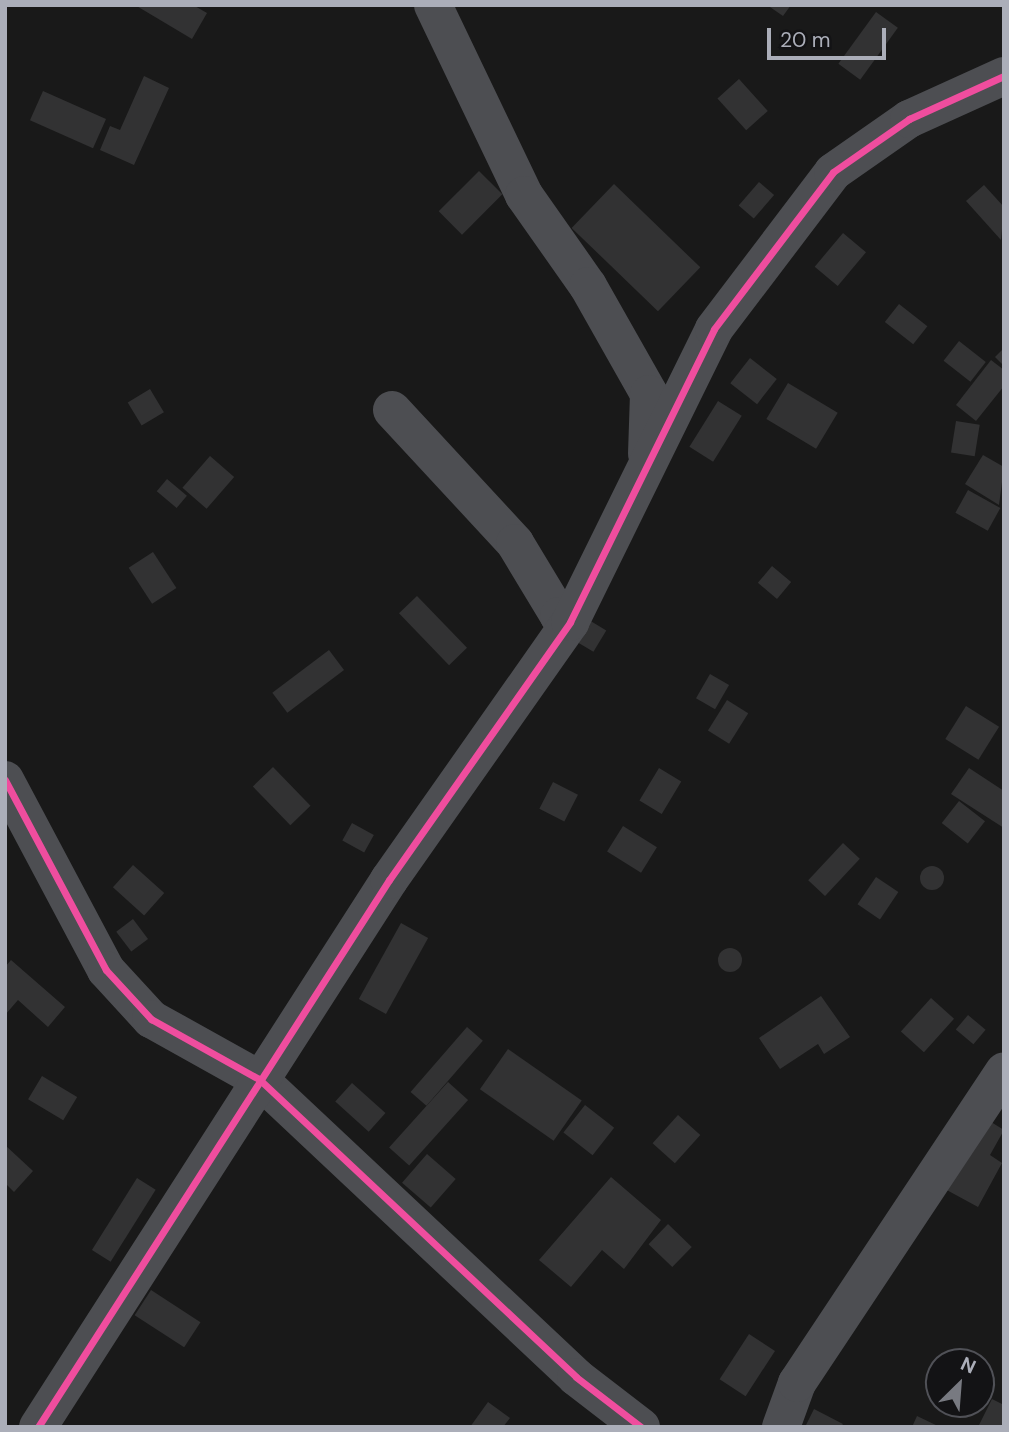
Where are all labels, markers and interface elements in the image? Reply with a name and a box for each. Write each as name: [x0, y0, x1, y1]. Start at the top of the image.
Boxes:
scale bar: [771, 14, 890, 58]
text: 20 m: [780, 26, 831, 54]
north arrow: [925, 1348, 995, 1418]
text: N: [957, 1351, 980, 1380]

